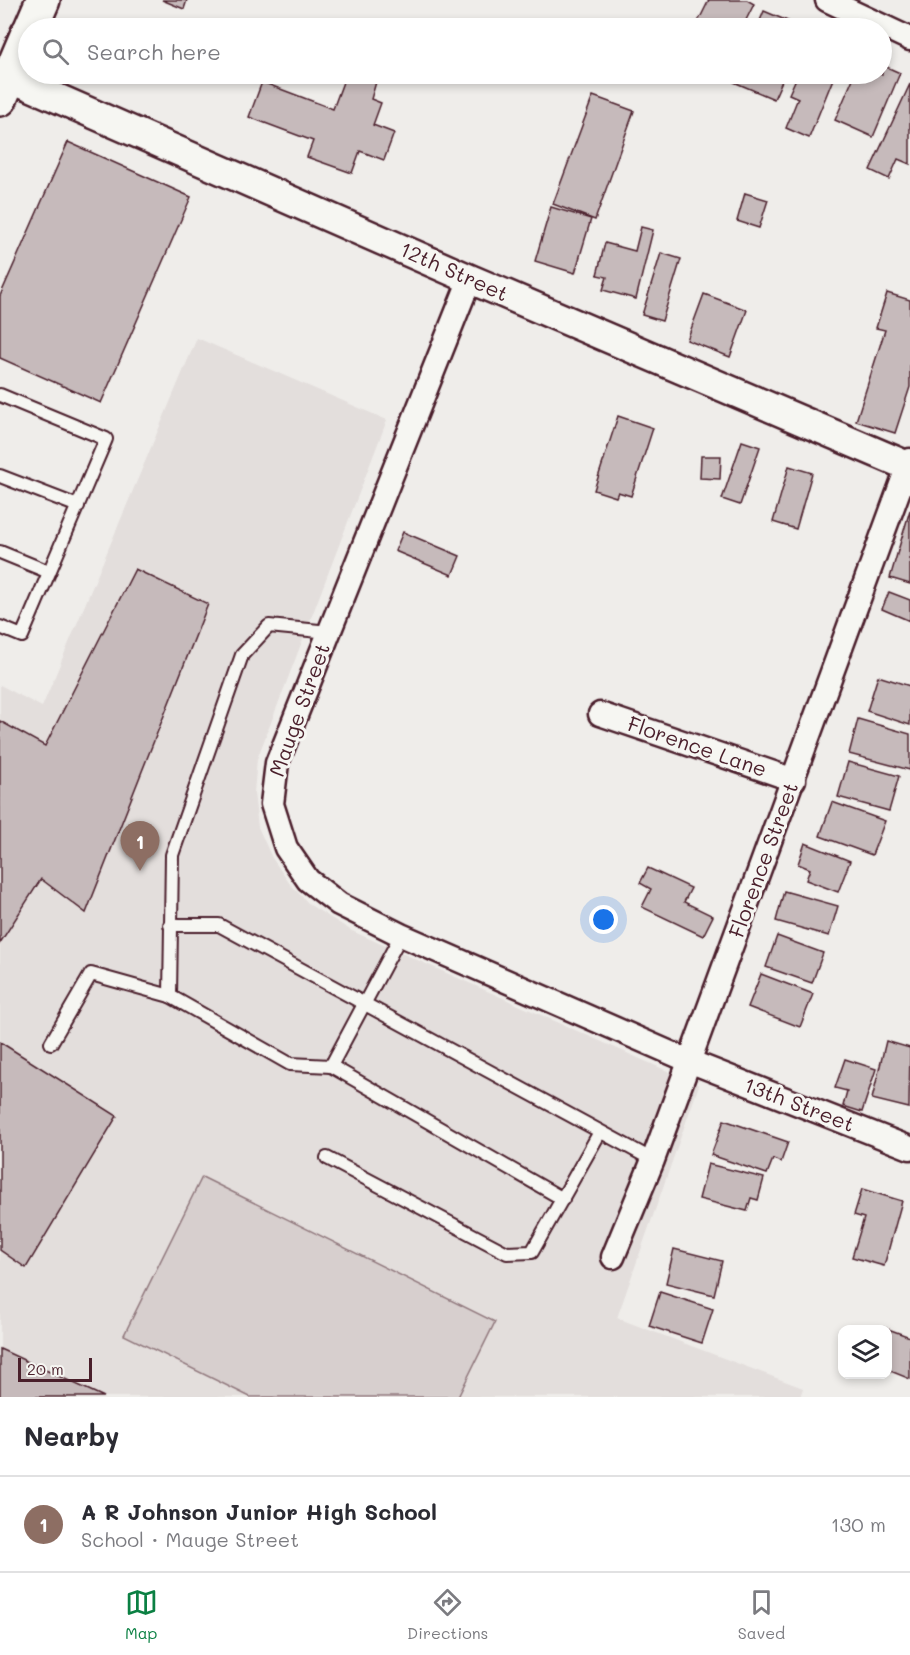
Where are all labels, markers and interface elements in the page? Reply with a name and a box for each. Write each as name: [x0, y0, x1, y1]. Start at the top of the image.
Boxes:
search box: [18, 18, 892, 84]
icon: search: [39, 35, 72, 68]
text: Search here: [87, 37, 221, 66]
street label: 12th Street: [396, 235, 513, 306]
street label: Mauge Street: [262, 639, 335, 780]
street label: Florence Lane: [624, 709, 771, 782]
street label: Florence Street: [722, 778, 803, 941]
pin: 1: [120, 822, 160, 871]
your location: [589, 905, 618, 934]
street label: 13th Street: [740, 1070, 859, 1137]
map controls: [838, 1325, 892, 1379]
button: layers: [838, 1325, 892, 1379]
scale bar: [18, 1355, 92, 1382]
text: 20 m: [27, 1358, 64, 1379]
text: Nearby: [24, 1419, 119, 1453]
text: A R Johnson Junior High School: [81, 1497, 437, 1526]
text: 1: [39, 1511, 48, 1537]
text: 130 m: [831, 1511, 886, 1537]
text: School · Mauge Street: [81, 1526, 299, 1552]
tab: Map: [125, 1586, 158, 1643]
tab: Directions: [407, 1586, 488, 1643]
tab: Saved: [738, 1586, 785, 1643]

